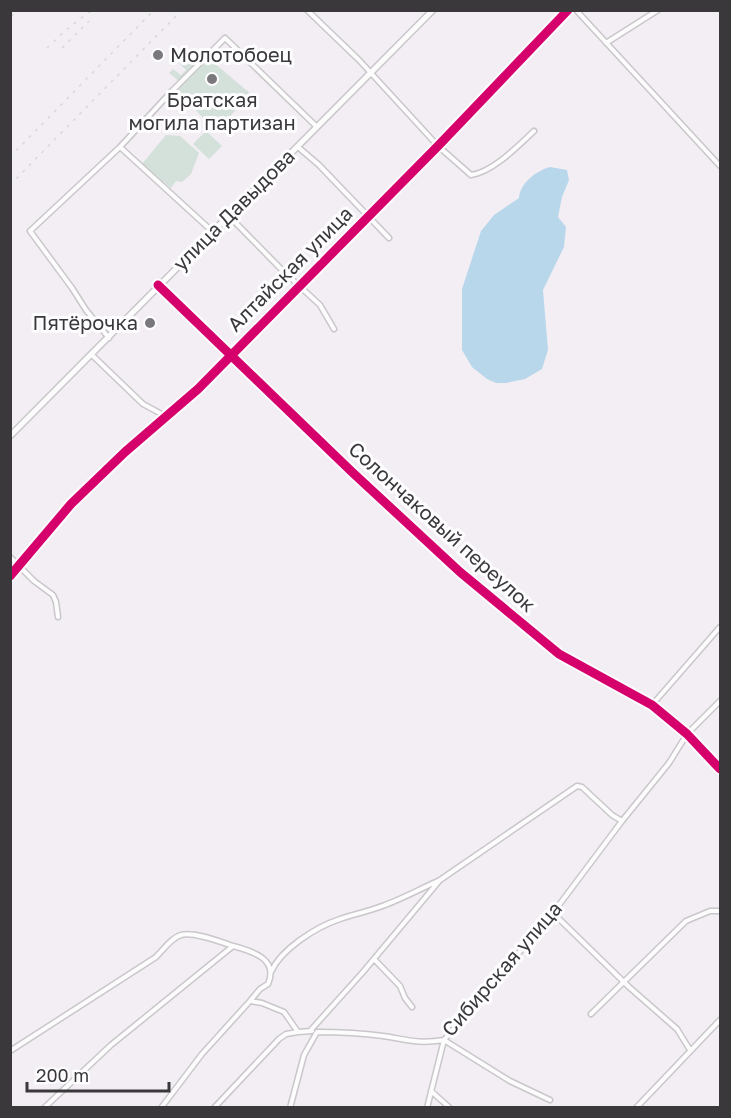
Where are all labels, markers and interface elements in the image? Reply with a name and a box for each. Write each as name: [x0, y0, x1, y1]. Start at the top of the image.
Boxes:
place label: Молотобоец: [170, 42, 292, 66]
marker: Молотобоец: [151, 48, 165, 62]
marker: Братская могила партизан: [205, 72, 219, 86]
place label: Братская могила партизан: [128, 87, 296, 134]
street label: улица Давыдова: [167, 143, 299, 275]
street label: Алтайская улица: [222, 201, 357, 336]
place label: Пятёрочка: [32, 310, 138, 334]
marker: Пятёрочка: [143, 316, 157, 330]
street label: Солончаковый переулок: [344, 436, 541, 616]
street label: Сибирская улица: [436, 896, 566, 1041]
scale bar: [27, 1055, 170, 1093]
text: 200 m: [36, 1064, 89, 1086]

